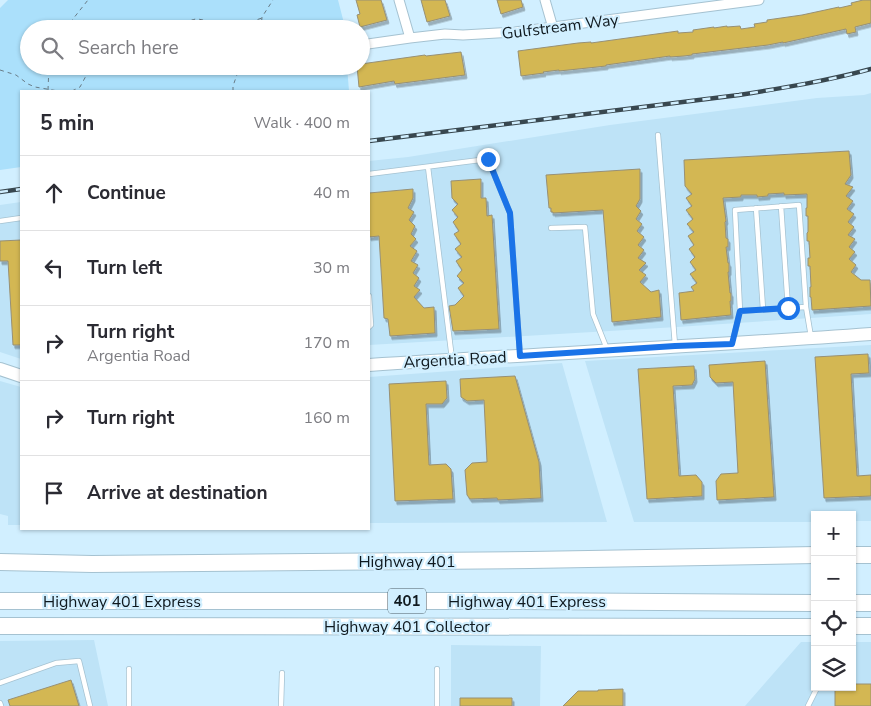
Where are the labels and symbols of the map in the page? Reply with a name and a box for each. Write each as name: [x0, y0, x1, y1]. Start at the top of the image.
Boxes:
street label: Gulfstream Way: [501, 9, 620, 45]
route end: [477, 148, 500, 171]
route start: [777, 297, 800, 320]
street label: Argentia Road: [403, 346, 507, 374]
street label: Highway 401: [358, 551, 456, 573]
road number: 401: [388, 588, 426, 614]
street label: Highway 401 Express: [43, 591, 201, 613]
street label: Highway 401 Express: [448, 591, 606, 613]
street label: Highway 401 Collector: [324, 616, 490, 638]

